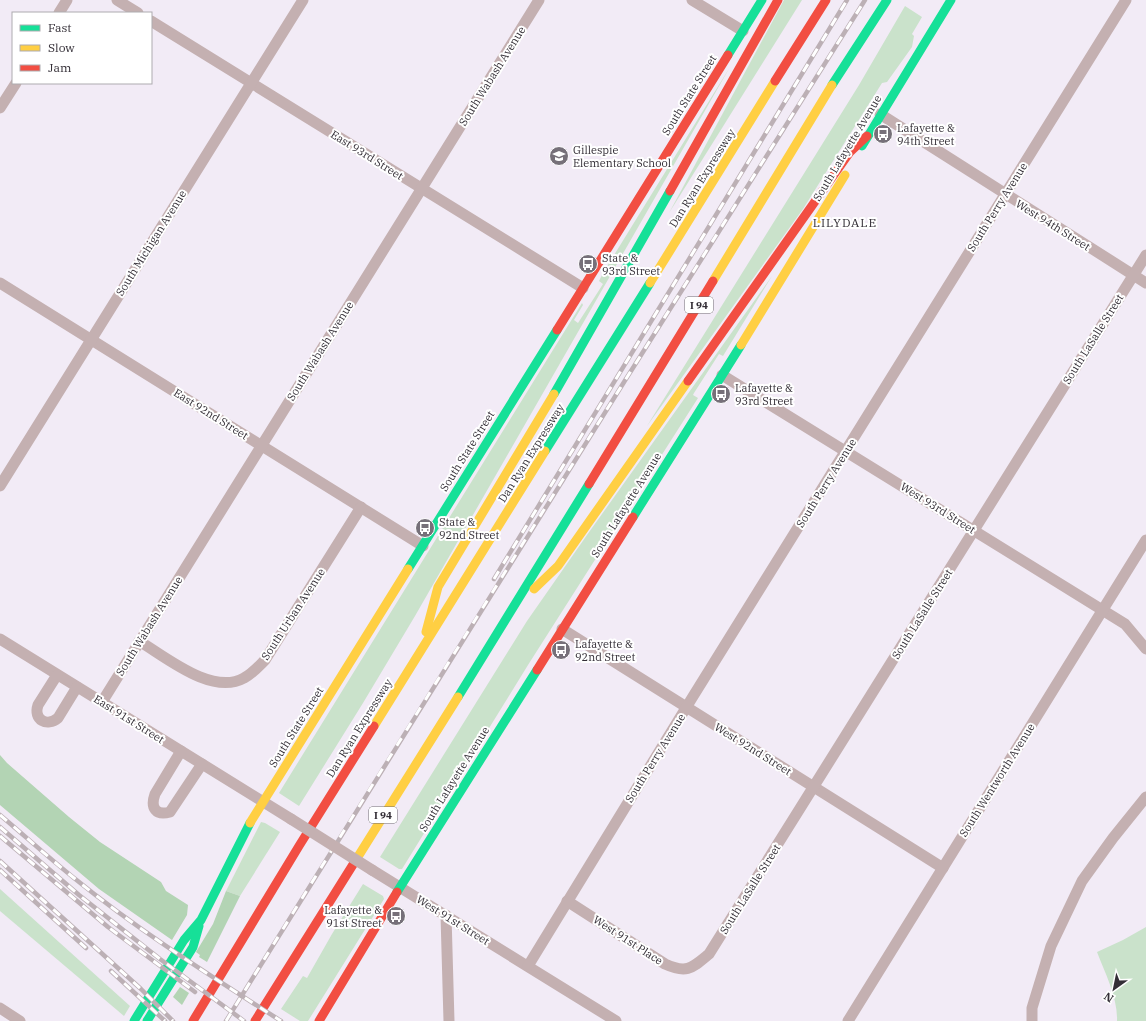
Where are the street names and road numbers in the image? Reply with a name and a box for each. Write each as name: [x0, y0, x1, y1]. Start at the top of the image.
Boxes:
street label: South Wabash Avenue: [456, 24, 528, 128]
street label: South State Street: [659, 52, 719, 138]
street label: South Lafayette Avenue: [810, 92, 884, 204]
street label: Dan Ryan Expressway: [666, 126, 738, 230]
street label: East 93rd Street: [328, 127, 406, 183]
street label: South Perry Avenue: [964, 160, 1030, 254]
street label: South Michigan Avenue: [113, 187, 189, 298]
street label: West 94th Street: [1013, 196, 1093, 254]
street label: South LaSalle Street: [1060, 291, 1126, 387]
road number: I 94: [685, 297, 713, 313]
street label: South Wabash Avenue: [284, 299, 356, 403]
street label: East 92nd Street: [171, 386, 251, 443]
street label: Dan Ryan Expressway: [495, 401, 567, 505]
street label: South State Street: [437, 408, 497, 494]
street label: South Perry Avenue: [793, 436, 859, 530]
street label: South Lafayette Avenue: [588, 450, 664, 560]
street label: West 93rd Street: [898, 479, 978, 537]
street label: South Urban Avenue: [258, 565, 328, 663]
street label: South LaSalle Street: [889, 566, 955, 662]
street label: South Wabash Avenue: [113, 574, 185, 678]
street label: Dan Ryan Expressway: [323, 676, 395, 780]
street label: South State Street: [266, 684, 326, 770]
street label: East 91st Street: [91, 692, 167, 746]
street label: South Perry Avenue: [622, 711, 688, 805]
street label: West 92nd Street: [712, 720, 794, 778]
street label: South Wentworth Avenue: [956, 721, 1038, 839]
street label: South Lafayette Avenue: [416, 724, 492, 834]
road number: I 94: [369, 807, 397, 823]
street label: South LaSalle Street: [717, 841, 783, 937]
street label: West 91st Street: [414, 892, 492, 948]
street label: West 91st Place: [590, 912, 666, 968]

